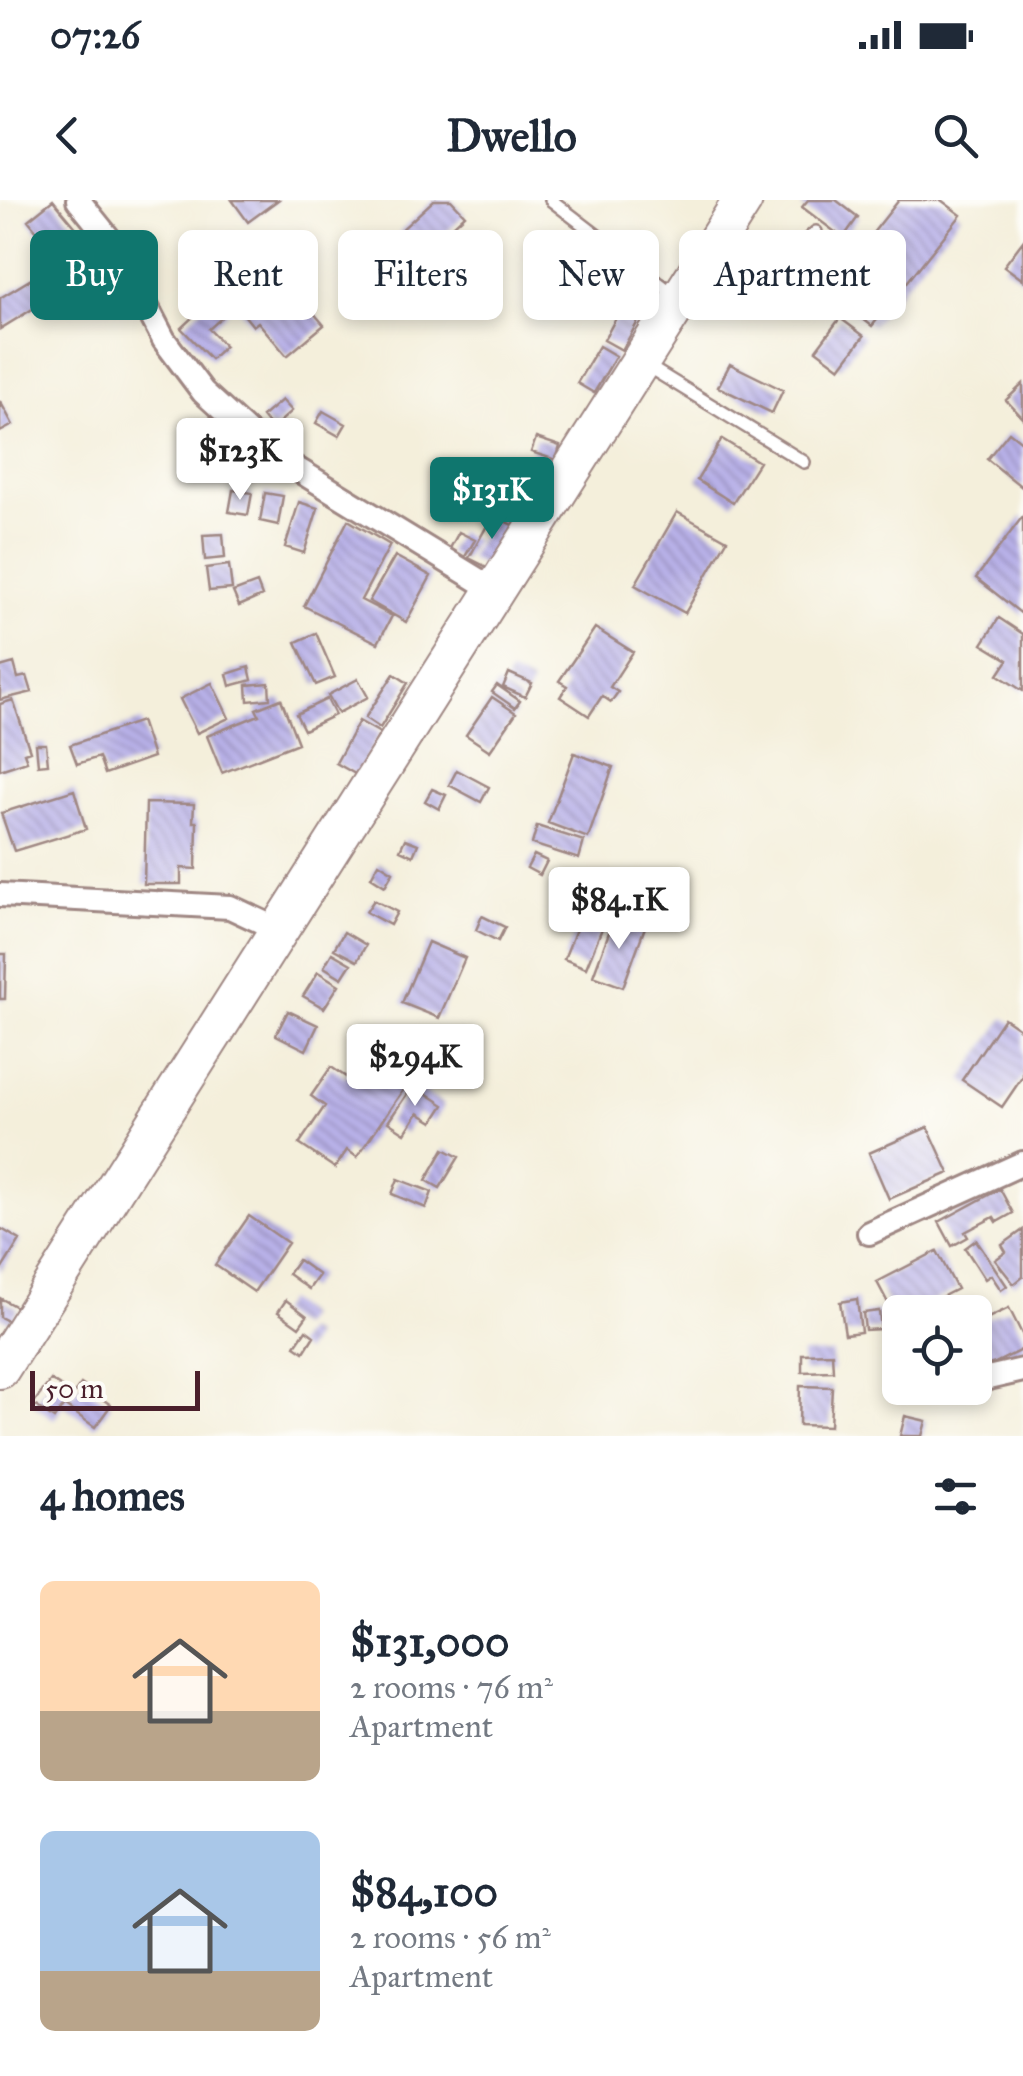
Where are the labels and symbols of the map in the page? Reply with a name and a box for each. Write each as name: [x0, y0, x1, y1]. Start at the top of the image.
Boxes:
pin: $123K: [170, 418, 310, 503]
pin: $131K: [422, 457, 562, 542]
pin: $84.1K: [538, 867, 700, 952]
pin: $294K: [345, 1024, 485, 1109]
scale bar: [30, 1366, 200, 1410]

